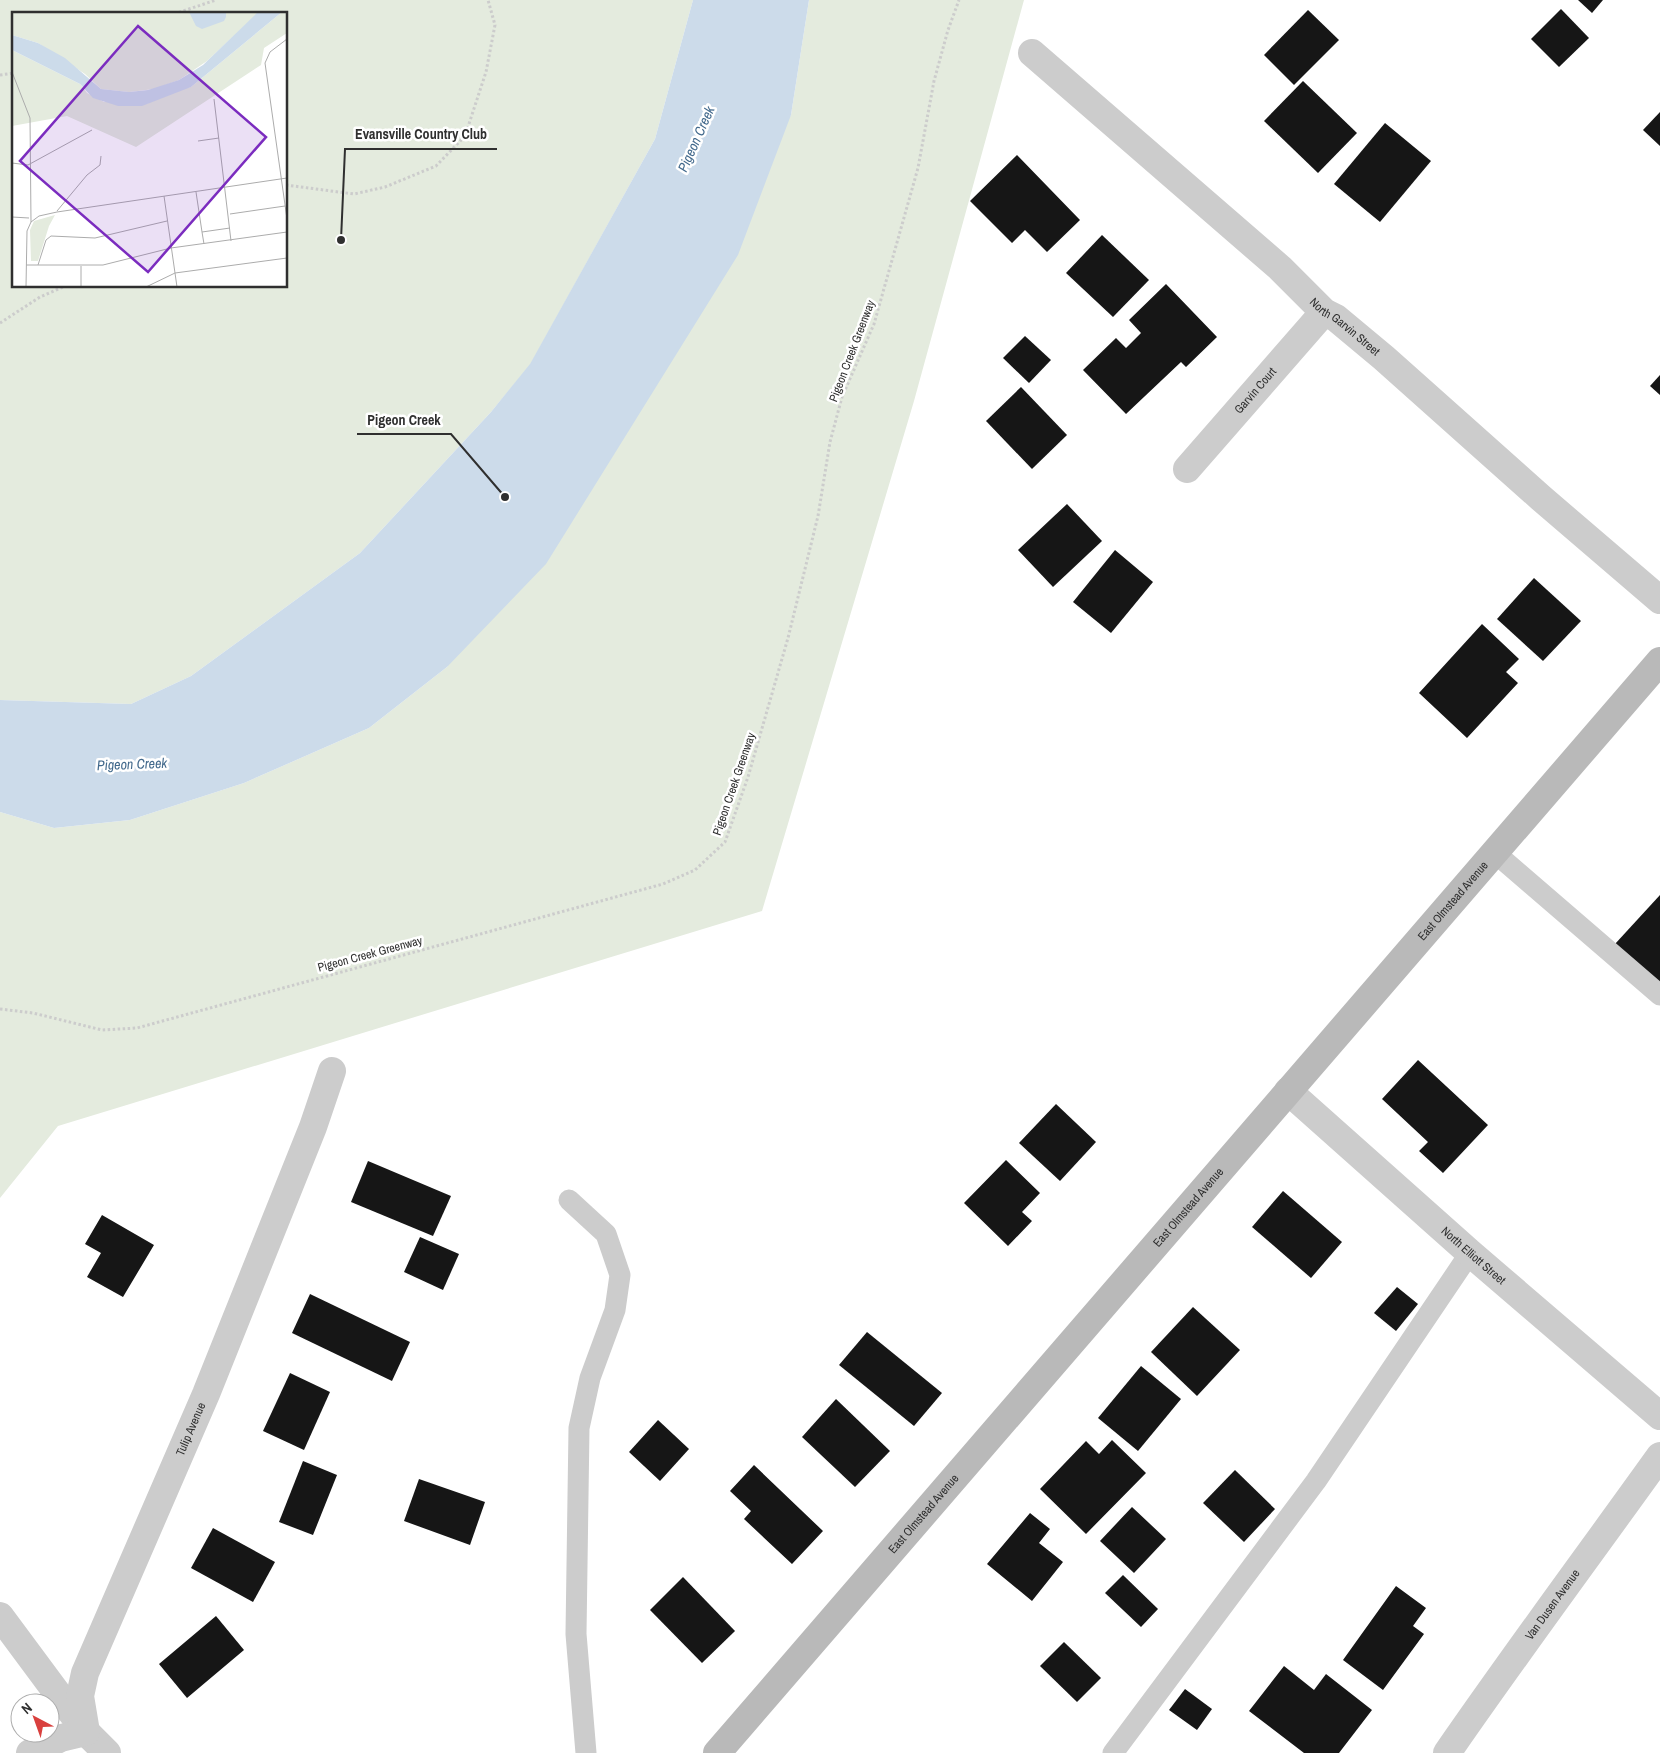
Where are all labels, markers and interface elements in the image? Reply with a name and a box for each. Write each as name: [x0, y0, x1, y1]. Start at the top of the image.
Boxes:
inset map: [12, 12, 288, 288]
water label: Pigeon Creek: [674, 102, 719, 175]
callout: Evansville Country Club: [345, 120, 497, 149]
text: Evansville Country Club: [355, 125, 487, 143]
street label: North Garvin Street: [1306, 294, 1383, 359]
street label: Pigeon Creek Greenway: [825, 298, 879, 404]
street label: Garvin Court: [1231, 364, 1280, 417]
callout: Pigeon Creek: [357, 405, 451, 434]
text: Pigeon Creek: [367, 411, 441, 429]
street label: Pigeon Creek Greenway: [709, 730, 759, 838]
water label: Pigeon Creek: [97, 754, 169, 774]
street label: East Olmstead Avenue: [1414, 858, 1492, 944]
street label: Pigeon Creek Greenway: [316, 932, 424, 976]
street label: East Olmstead Avenue: [1149, 1164, 1227, 1250]
street label: North Elliott Street: [1438, 1223, 1509, 1288]
street label: Tulip Avenue: [172, 1400, 209, 1458]
street label: East Olmstead Avenue: [885, 1471, 962, 1557]
street label: Van Dusen Avenue: [1521, 1566, 1583, 1643]
north arrow: [10, 1693, 60, 1743]
text: N: [17, 1699, 36, 1718]

